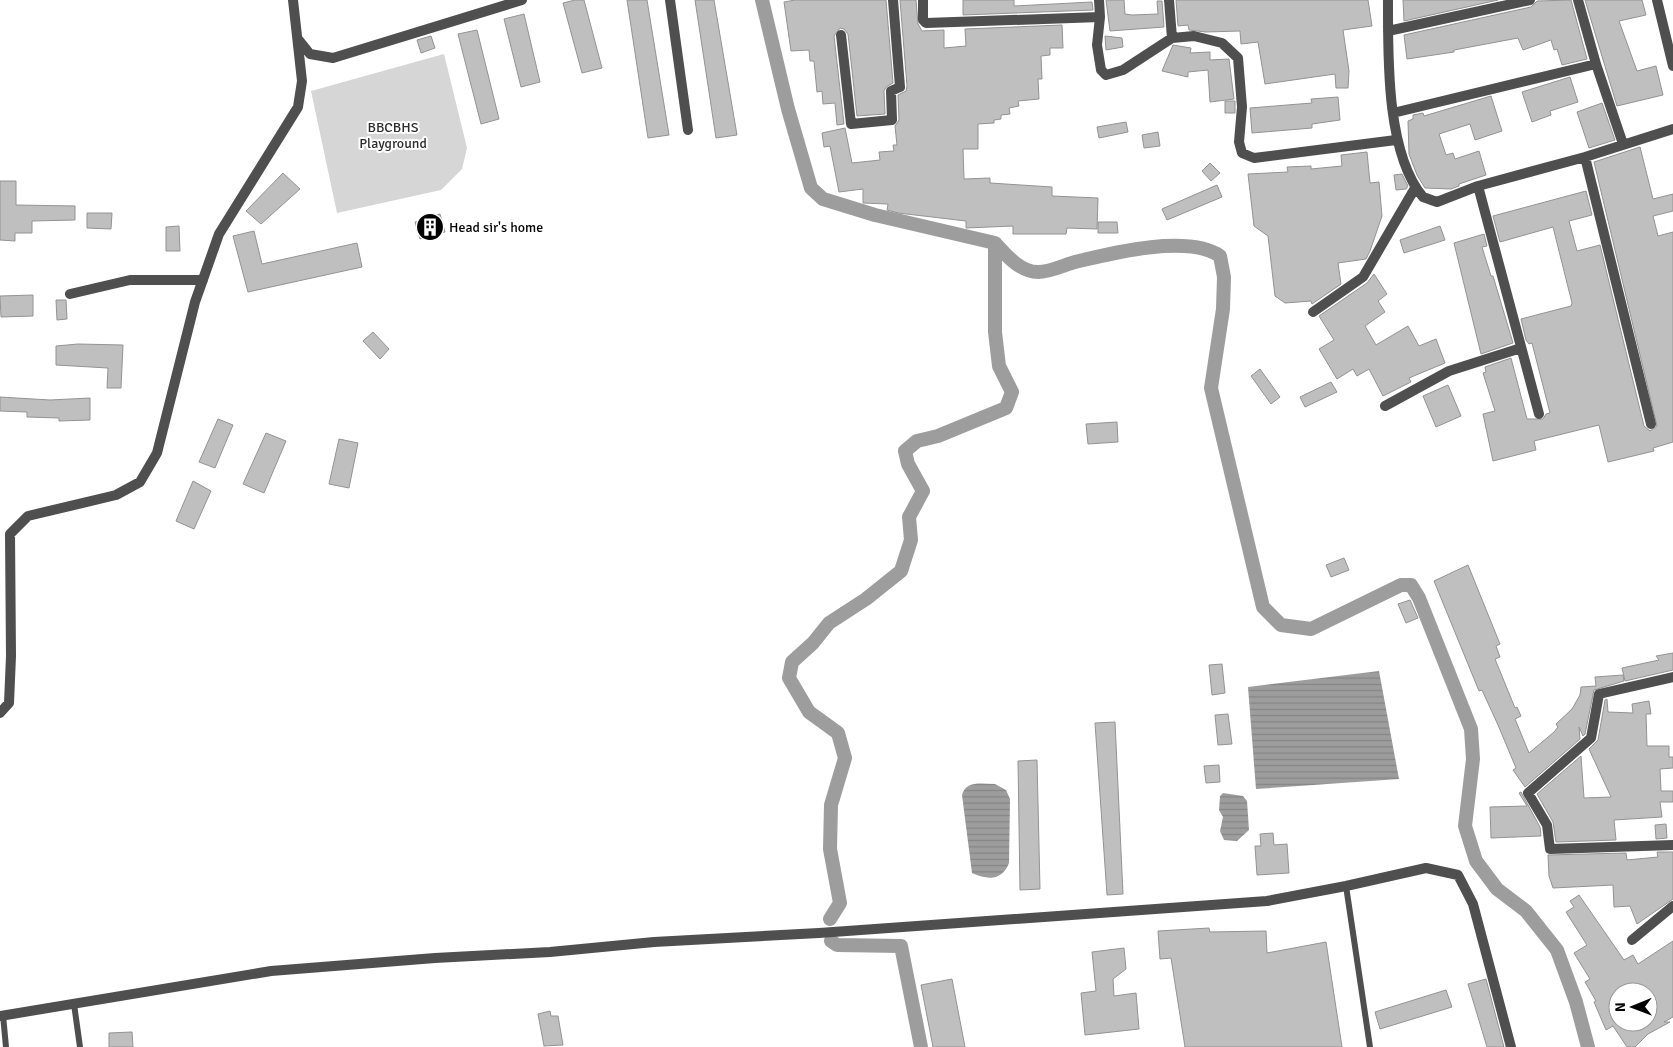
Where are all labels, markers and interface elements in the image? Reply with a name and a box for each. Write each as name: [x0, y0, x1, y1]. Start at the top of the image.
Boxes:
park label: BBCBHS Playground: [359, 119, 427, 152]
building icon: Head sir's home: [415, 212, 445, 242]
place label: Head sir's home: [449, 219, 543, 236]
north arrow: [1608, 982, 1658, 1032]
text: N: [1612, 1002, 1629, 1012]

